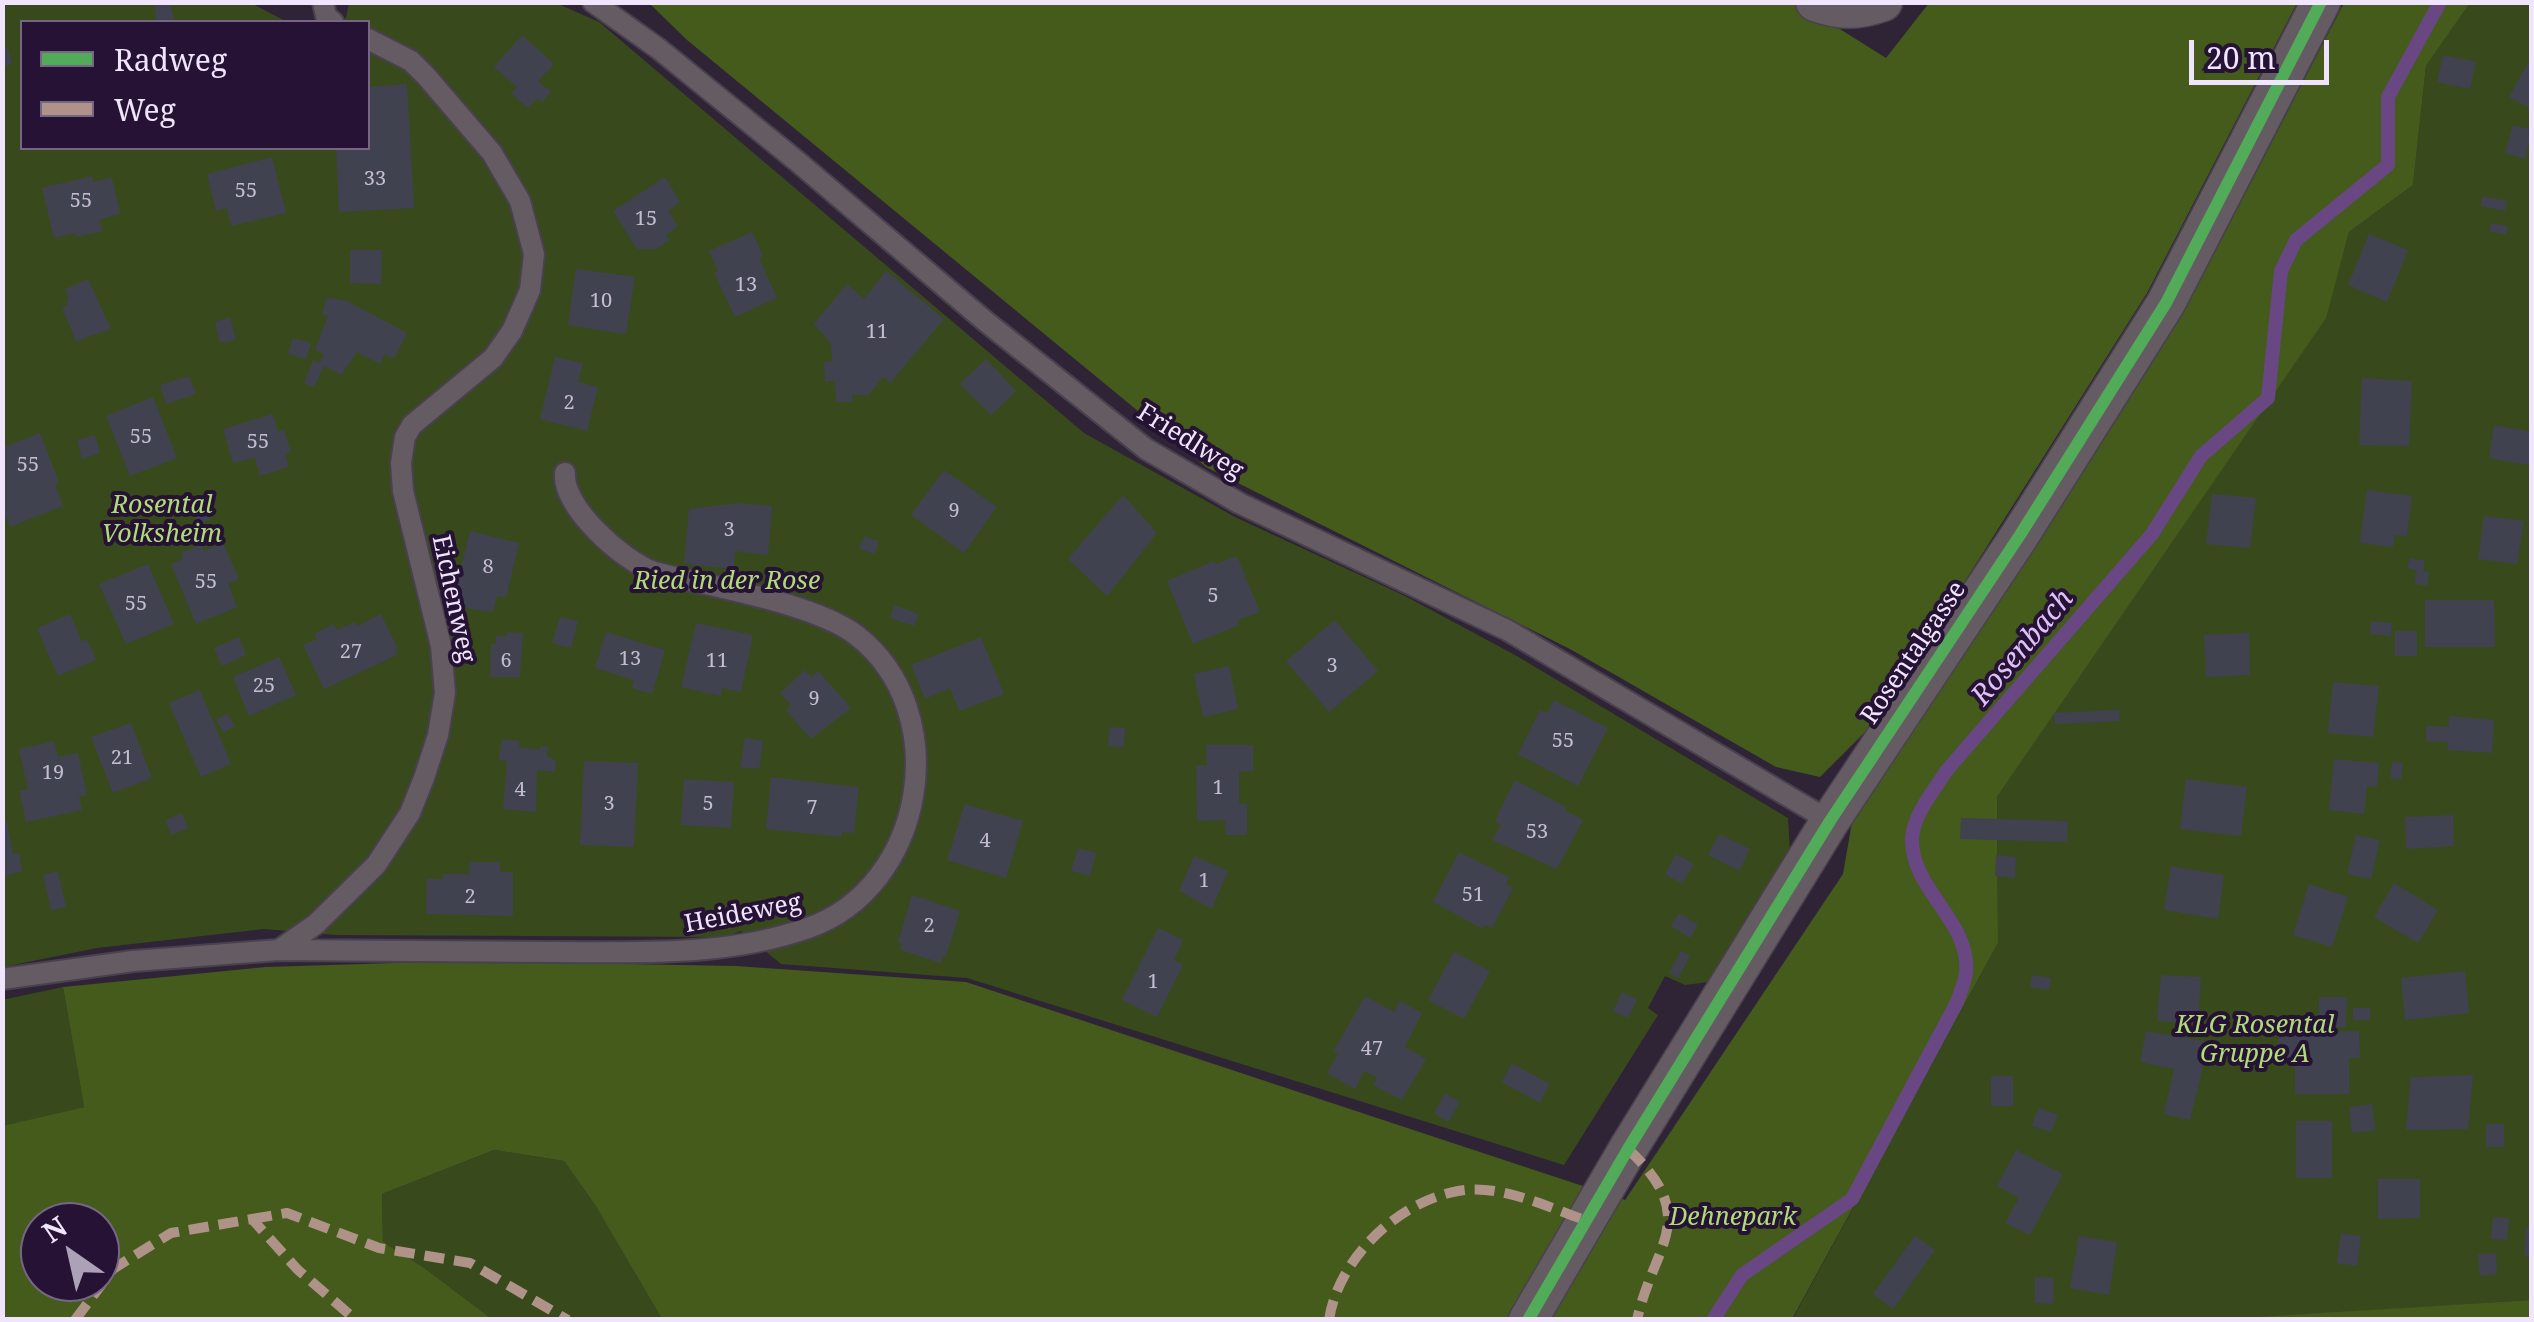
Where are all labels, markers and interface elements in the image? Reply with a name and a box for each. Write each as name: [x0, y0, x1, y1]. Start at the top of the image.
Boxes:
legend: [20, 20, 370, 150]
scale bar: [2194, 20, 2334, 82]
text: 20 m: [2206, 37, 2276, 78]
text: Radweg: [114, 39, 227, 80]
text: Weg: [114, 89, 176, 130]
house number: 33: [364, 167, 386, 191]
house number: 55: [235, 179, 257, 203]
house number: 55: [70, 189, 92, 213]
house number: 15: [635, 207, 657, 231]
house number: 13: [735, 273, 757, 297]
house number: 10: [590, 289, 612, 313]
house number: 11: [866, 320, 888, 344]
house number: 2: [563, 391, 575, 415]
street label: Friedlweg: [1131, 398, 1249, 486]
house number: 55: [130, 425, 152, 449]
house number: 55: [247, 430, 269, 454]
house number: 55: [17, 453, 39, 477]
park label: Rosental Volksheim: [102, 491, 222, 550]
house number: 9: [948, 499, 960, 523]
house number: 3: [723, 518, 735, 542]
street label: Eichenweg: [425, 532, 481, 666]
house number: 8: [482, 555, 494, 579]
park label: Ried in der Rose: [634, 567, 820, 597]
house number: 55: [195, 570, 217, 594]
street label: Rosentalgasse: [1855, 576, 1973, 730]
water label: Rosenbach: [1965, 583, 2081, 713]
house number: 5: [1207, 584, 1219, 608]
house number: 55: [125, 592, 147, 616]
house number: 27: [340, 640, 362, 664]
house number: 13: [619, 647, 641, 671]
house number: 6: [500, 649, 512, 673]
house number: 11: [706, 649, 728, 673]
house number: 3: [1326, 654, 1338, 678]
house number: 25: [253, 674, 275, 698]
house number: 9: [808, 687, 820, 711]
house number: 55: [1552, 729, 1574, 753]
house number: 21: [111, 746, 133, 770]
house number: 19: [42, 761, 64, 785]
house number: 1: [1212, 776, 1224, 800]
house number: 4: [514, 778, 526, 802]
house number: 3: [603, 792, 615, 816]
house number: 5: [702, 792, 714, 816]
house number: 7: [806, 796, 818, 820]
house number: 53: [1526, 820, 1548, 844]
house number: 4: [979, 829, 991, 853]
house number: 1: [1198, 869, 1210, 893]
house number: 51: [1462, 883, 1484, 907]
house number: 2: [464, 885, 476, 909]
street label: Heideweg: [682, 888, 804, 940]
house number: 2: [923, 914, 935, 938]
house number: 1: [1147, 970, 1159, 994]
park label: KLG Rosental Gruppe A: [2176, 1011, 2334, 1070]
house number: 47: [1361, 1037, 1383, 1061]
north arrow: [20, 1202, 120, 1302]
park label: Dehnepark: [1669, 1203, 1797, 1233]
text: N: [35, 1207, 74, 1251]

